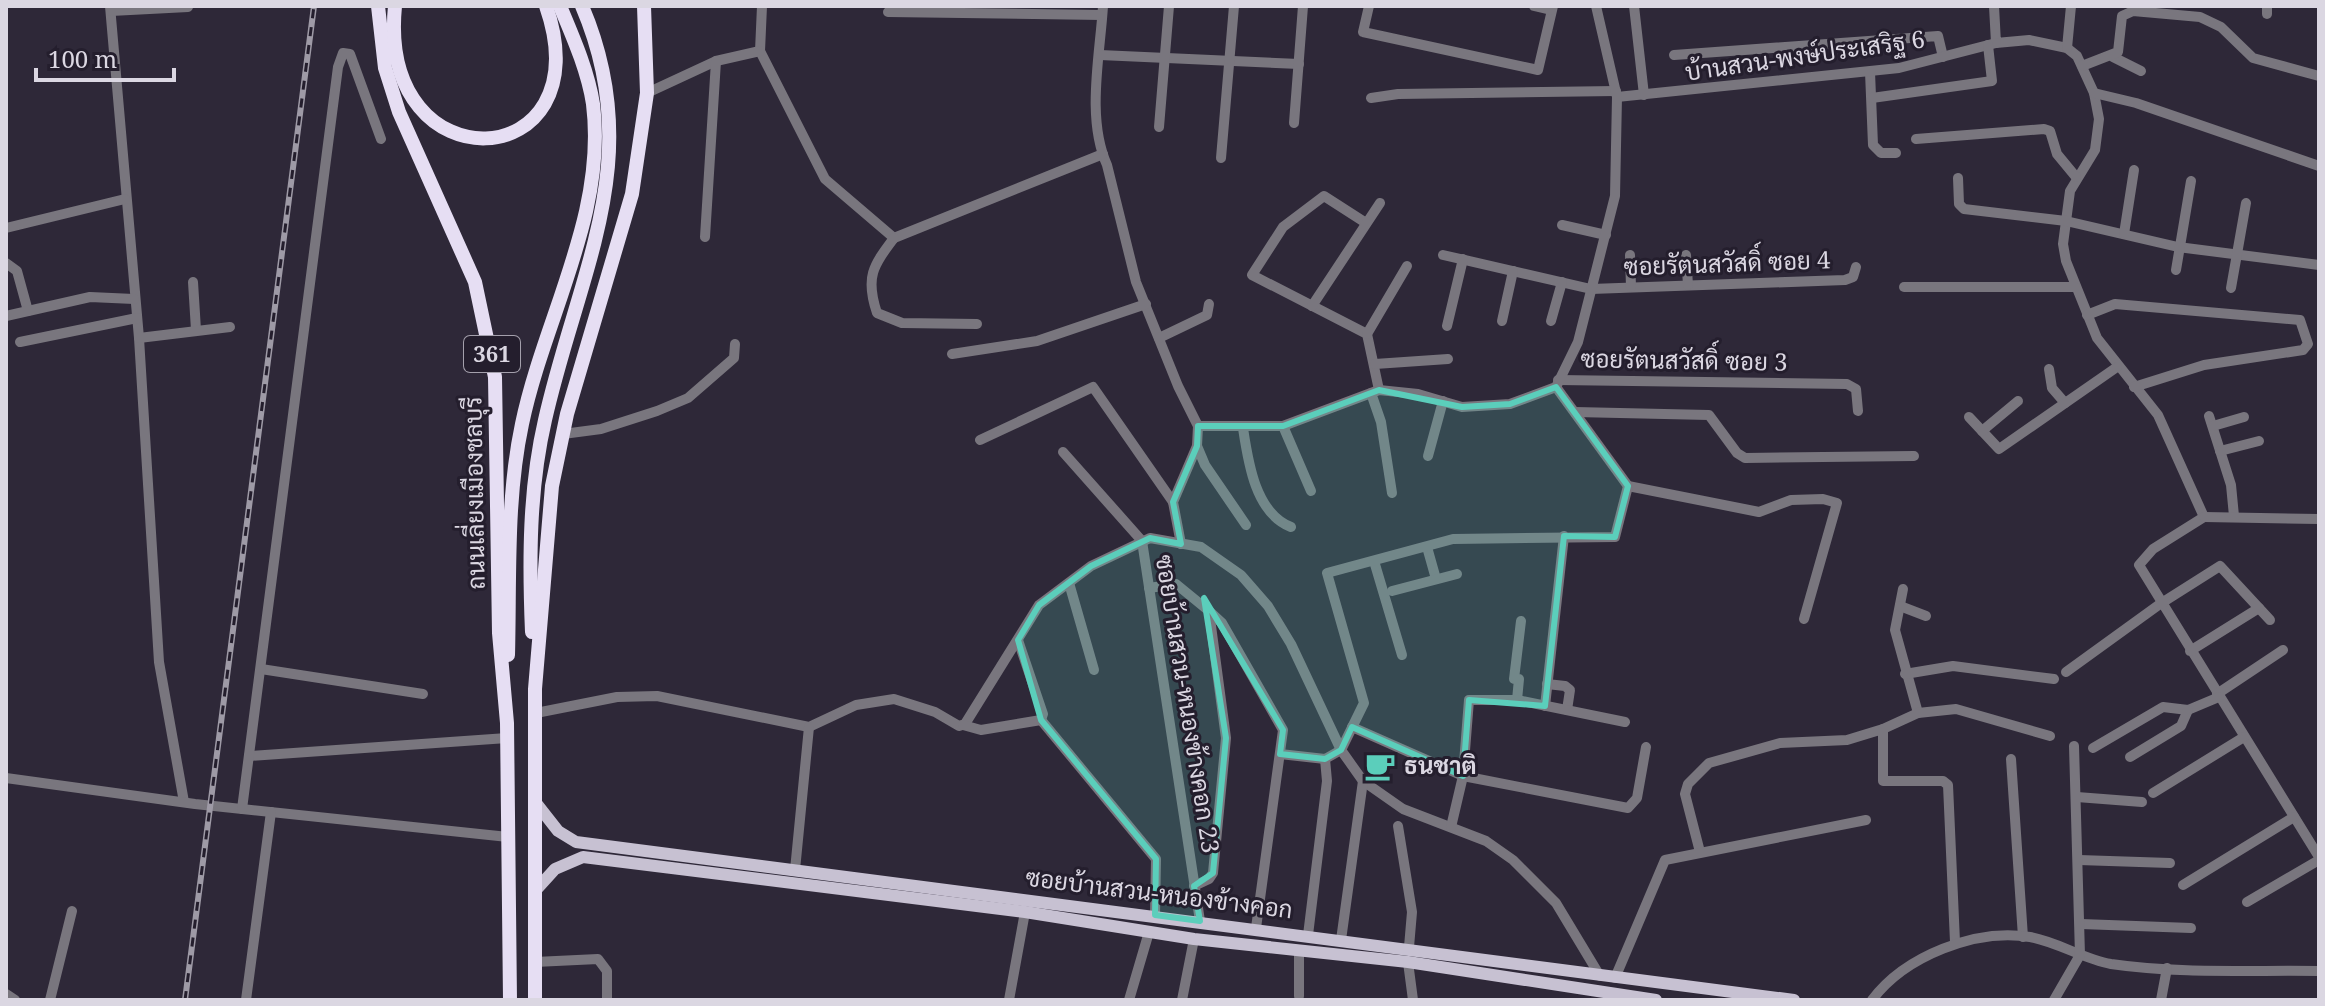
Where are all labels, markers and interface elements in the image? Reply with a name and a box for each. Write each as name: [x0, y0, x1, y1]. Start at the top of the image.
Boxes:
street label: บ้านสวน-พงษ์ประเสริฐ 6: [1683, 21, 1927, 89]
scale bar: [36, 32, 174, 82]
text: 100 m: [48, 42, 117, 75]
street label: ซอยรัตนสวัสดิ์ ซอย 4: [1623, 238, 1831, 283]
road number: 361: [464, 336, 520, 372]
street label: ซอยรัตนสวัสดิ์ ซอย 3: [1580, 337, 1788, 378]
street label: ถนนเลี่ยงเมืองชลบุรี: [452, 396, 493, 590]
street label: ซอยบ้านสวน-หนองข้างคอก 23: [1149, 552, 1228, 855]
place label: ธนชาติ: [1404, 748, 1477, 781]
cafe icon: ธนชาติ: [1363, 749, 1397, 783]
street label: ซอยบ้านสวน-หนองข้างคอก: [1024, 860, 1295, 925]

